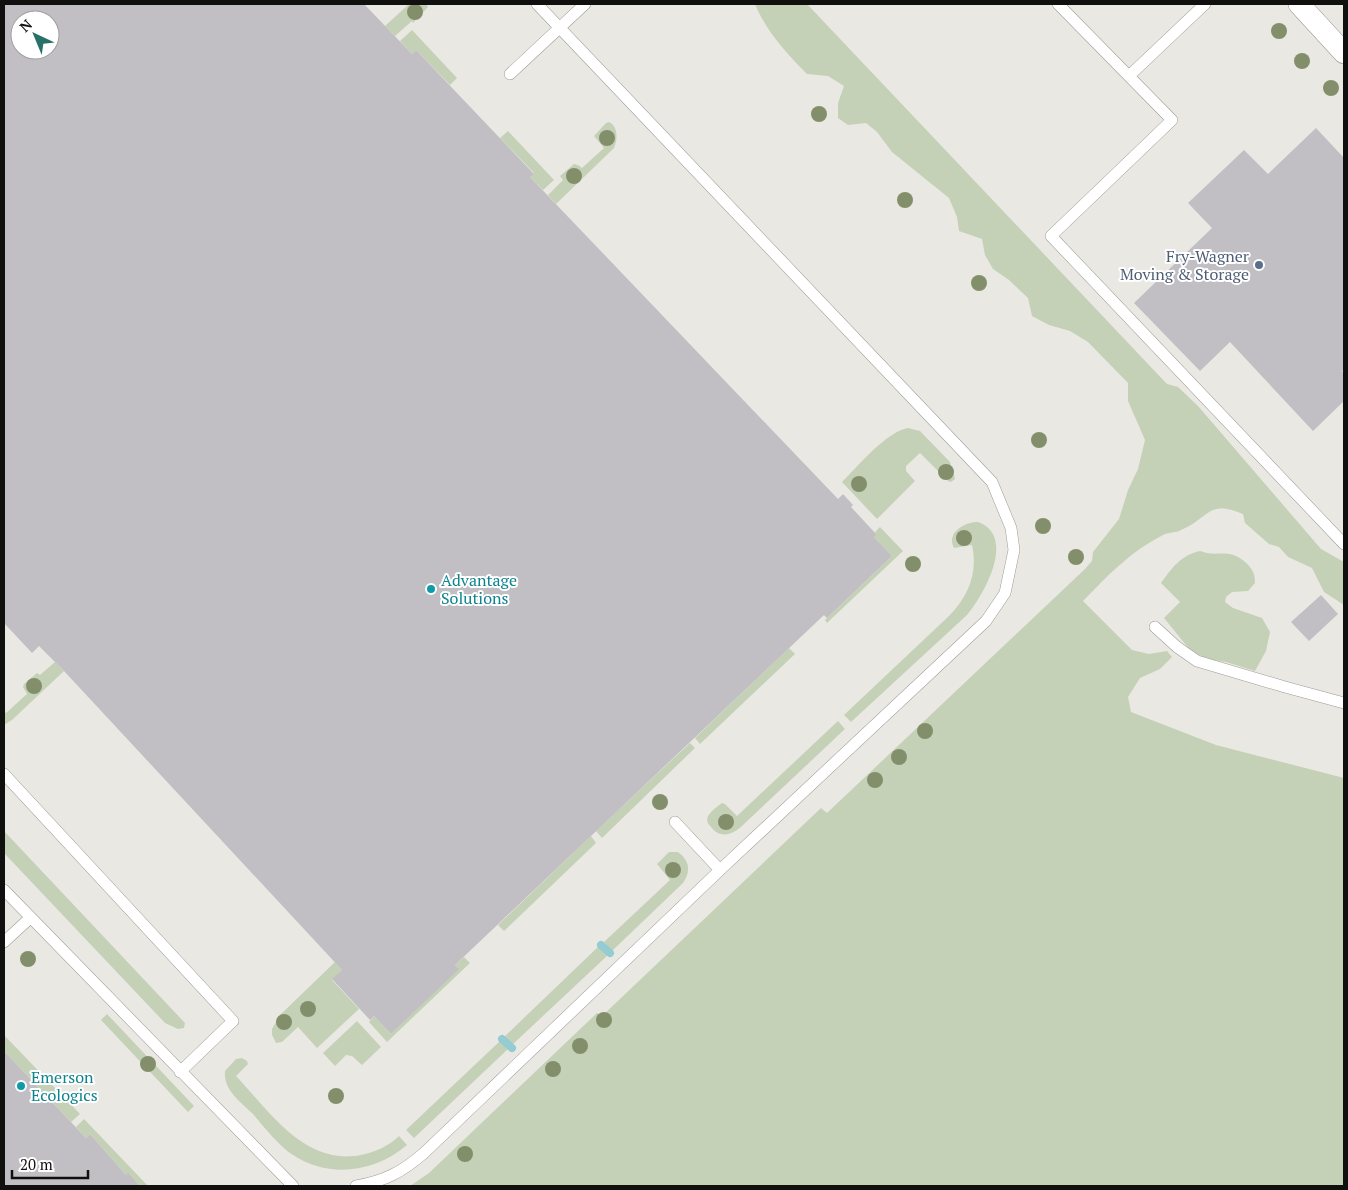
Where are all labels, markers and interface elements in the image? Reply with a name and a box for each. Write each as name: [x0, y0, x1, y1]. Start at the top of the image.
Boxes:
north arrow: [10, 10, 60, 60]
text: N: [15, 15, 36, 36]
place label: Fry-Wagner Moving & Storage: [1120, 245, 1250, 285]
marker: Fry-Wagner Moving & Storage: [1253, 259, 1265, 271]
place label: Advantage Solutions: [441, 569, 517, 609]
marker: Advantage Solutions: [425, 583, 437, 595]
place label: Emerson Ecologics: [31, 1066, 98, 1106]
marker: Emerson Ecologics: [15, 1080, 27, 1092]
scale bar: [12, 1148, 89, 1180]
text: 20 m: [20, 1154, 53, 1174]

